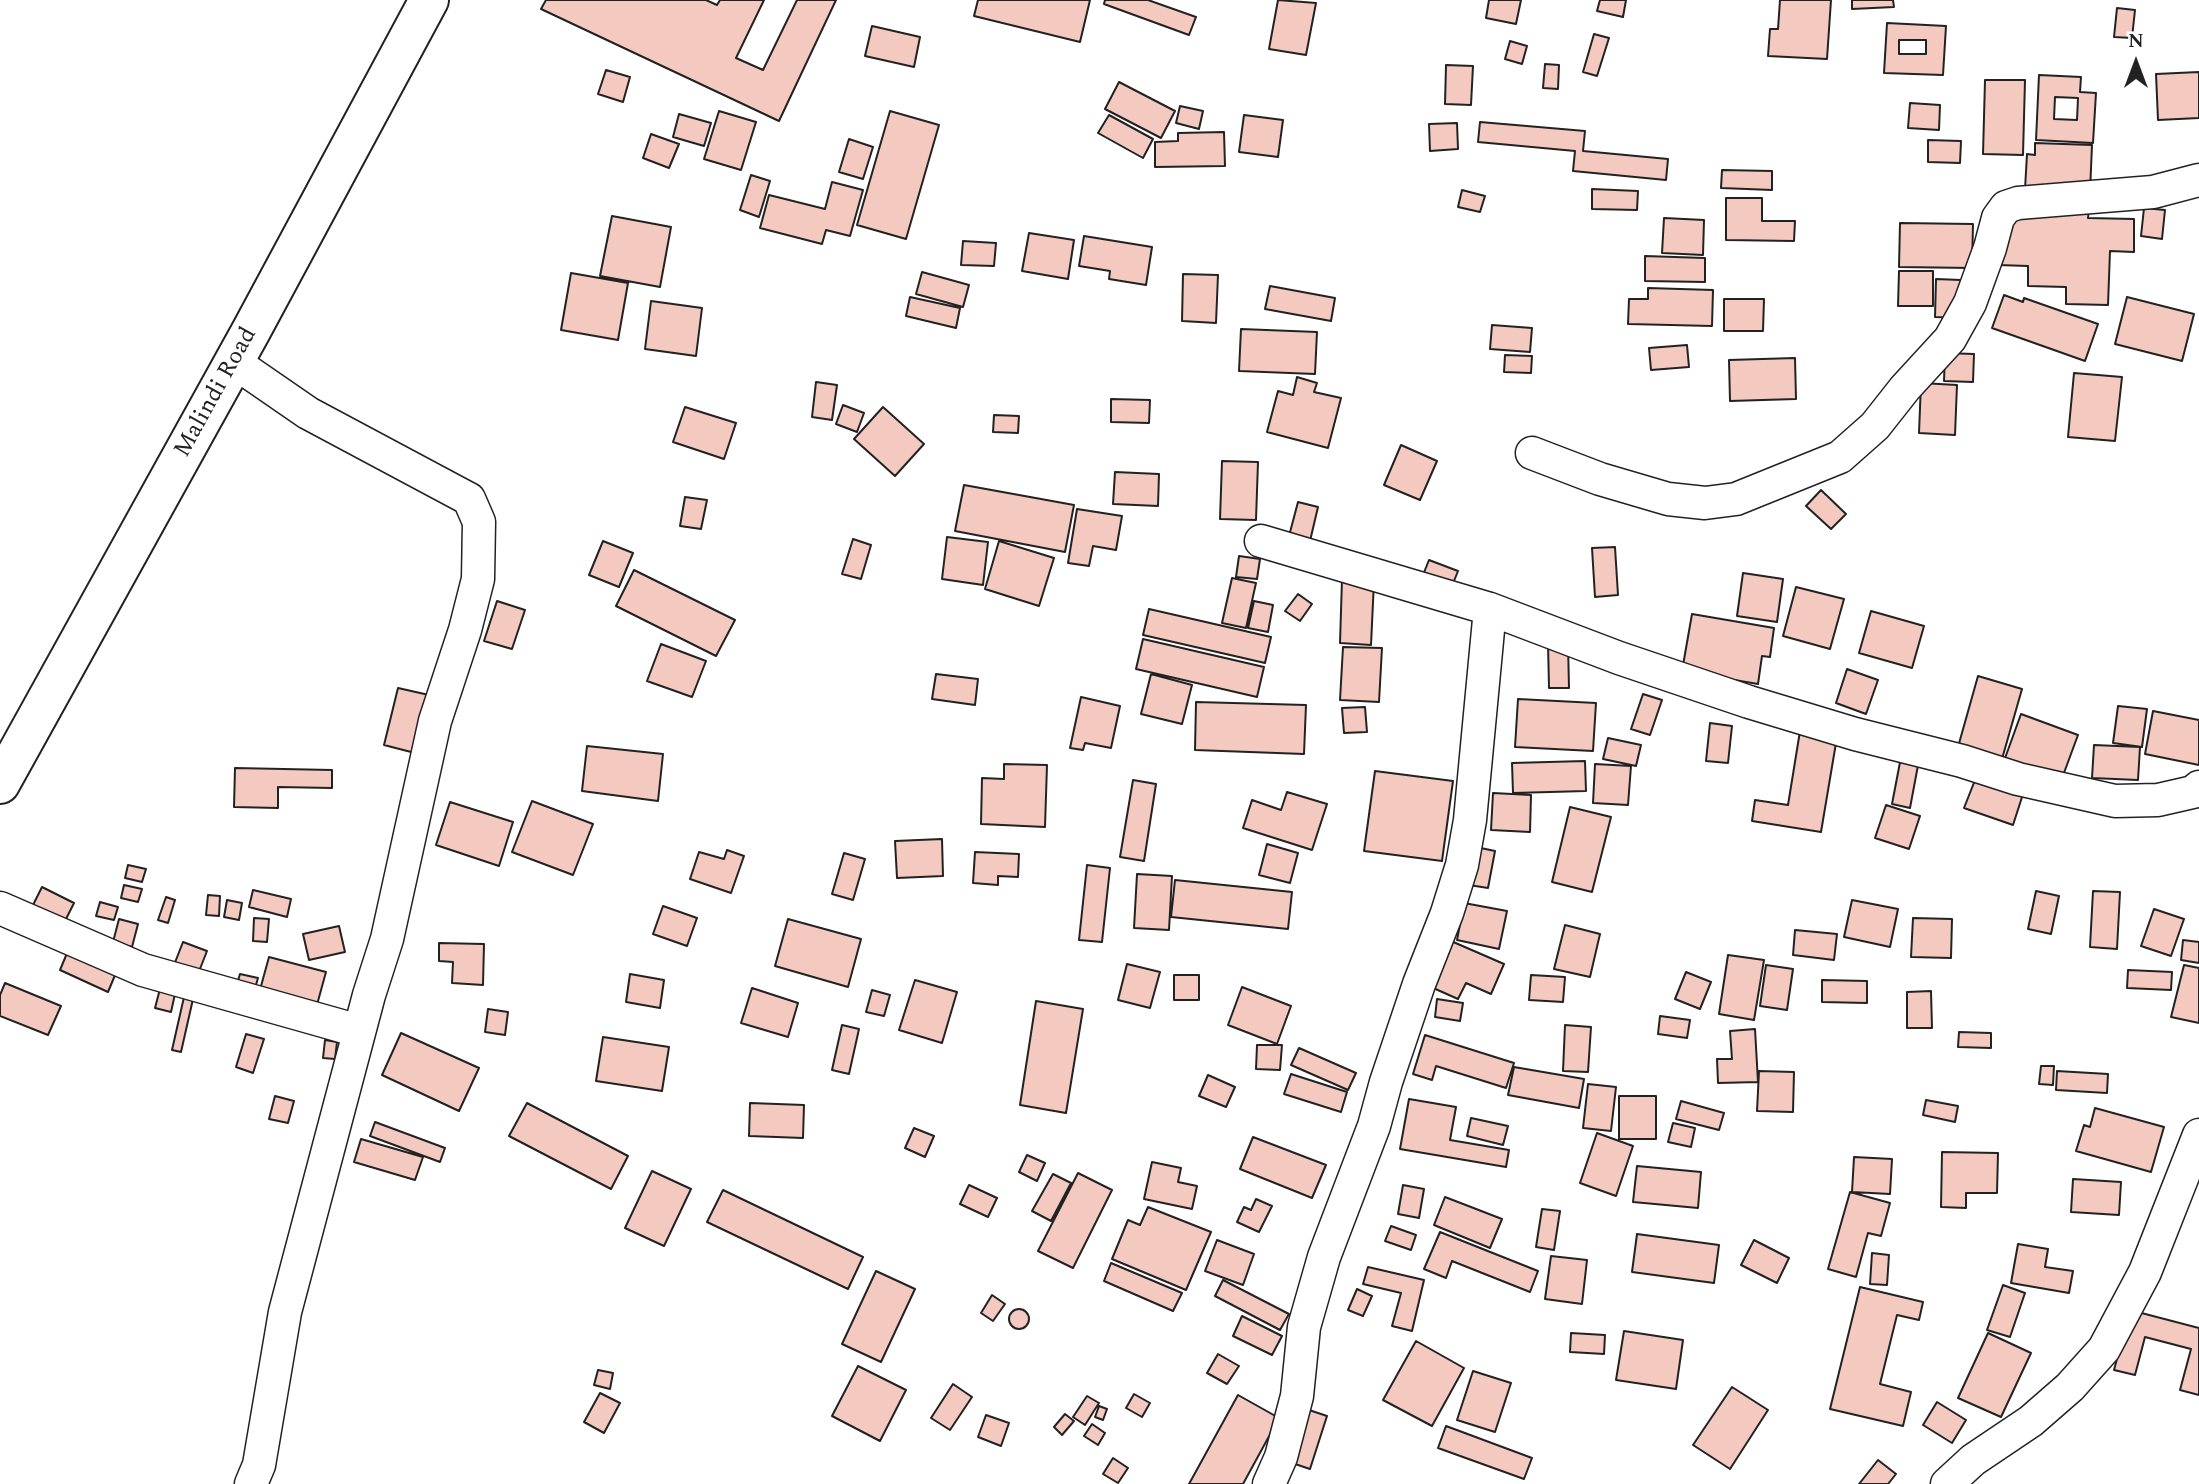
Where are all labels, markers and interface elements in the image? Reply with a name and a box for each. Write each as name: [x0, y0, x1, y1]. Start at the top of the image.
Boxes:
text: N: [2128, 27, 2144, 56]
north arrow: [2101, 28, 2171, 98]
street label: Malindi Road: [169, 323, 265, 463]

